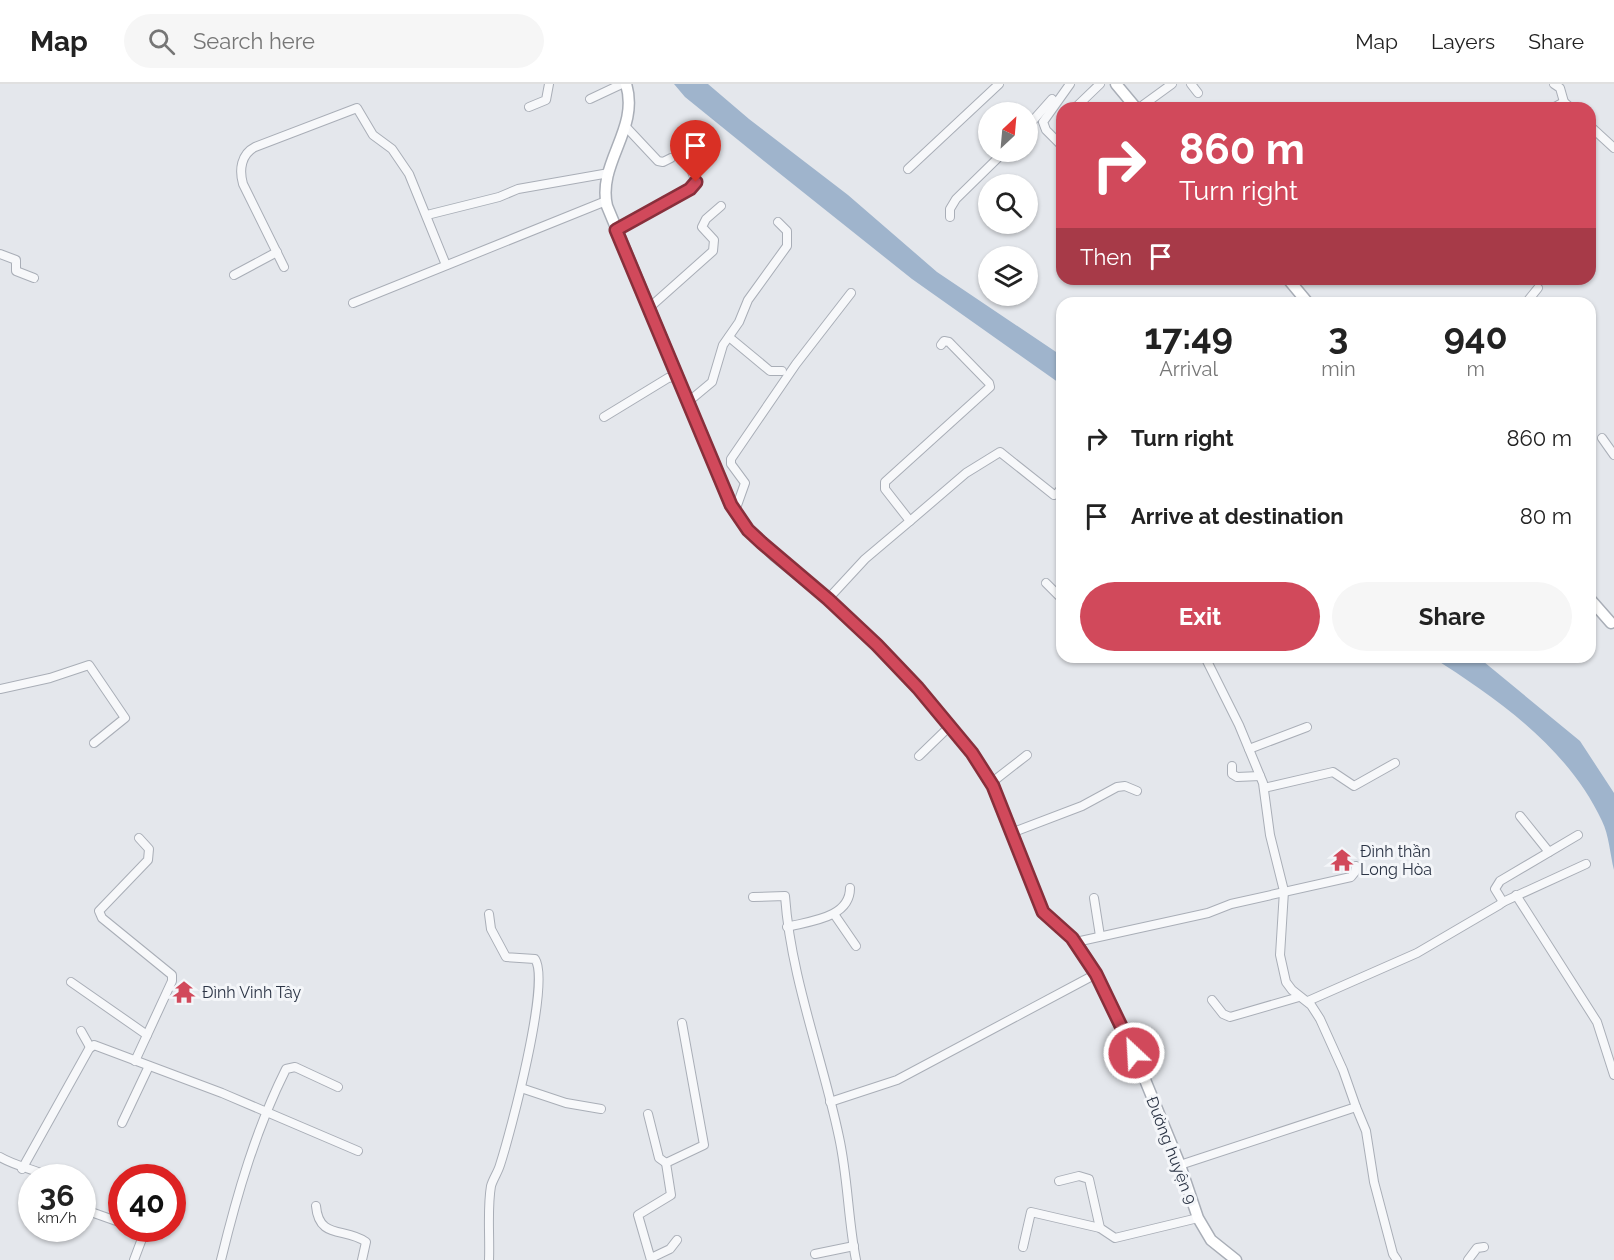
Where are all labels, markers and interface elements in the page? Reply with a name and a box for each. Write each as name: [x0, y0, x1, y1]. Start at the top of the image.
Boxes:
search box: [124, 14, 544, 68]
text: Map: [30, 25, 88, 58]
icon: search: [145, 25, 178, 58]
text: Search here: [193, 28, 315, 54]
text: Map: [1355, 29, 1398, 54]
text: Layers: [1431, 29, 1495, 54]
text: Share: [1528, 29, 1584, 54]
north arrow: [978, 102, 1038, 162]
map controls: [978, 102, 1038, 306]
pin: [670, 120, 721, 182]
text: 860 m: [1179, 125, 1305, 174]
icon: right: [1080, 126, 1158, 204]
icon: arrive: [679, 129, 712, 162]
button: search: [978, 174, 1038, 234]
text: Turn right: [1179, 175, 1298, 206]
icon: arrive: [1144, 240, 1177, 273]
text: Then: [1080, 244, 1132, 270]
button: layers: [978, 246, 1038, 306]
text: 17:49: [1144, 315, 1233, 357]
text: 3: [1328, 315, 1348, 357]
text: 940: [1444, 315, 1508, 357]
text: Arrival: [1159, 357, 1218, 381]
text: min: [1321, 357, 1356, 381]
text: m: [1467, 357, 1485, 381]
icon: right: [1080, 422, 1113, 455]
text: Turn right: [1131, 425, 1234, 451]
text: 860 m: [1506, 425, 1572, 451]
icon: arrive: [1080, 500, 1113, 533]
text: Arrive at destination: [1131, 503, 1344, 529]
text: 80 m: [1520, 503, 1572, 529]
button: Exit: [1080, 582, 1320, 651]
button: Share: [1332, 582, 1572, 651]
place label: Đình thần Long Hòa: [1360, 842, 1432, 879]
temple icon: Đình thần Long Hòa: [1329, 847, 1355, 873]
temple icon: Đình Vinh Tây: [171, 979, 197, 1005]
place label: Đình Vinh Tây: [202, 983, 301, 1002]
position arrow: [1102, 1021, 1166, 1085]
street label: Đường huyện 9: [1142, 1094, 1201, 1207]
speed limit sign: 40: [108, 1164, 186, 1242]
text: 36: [40, 1178, 74, 1213]
text: km/h: [37, 1209, 77, 1227]

